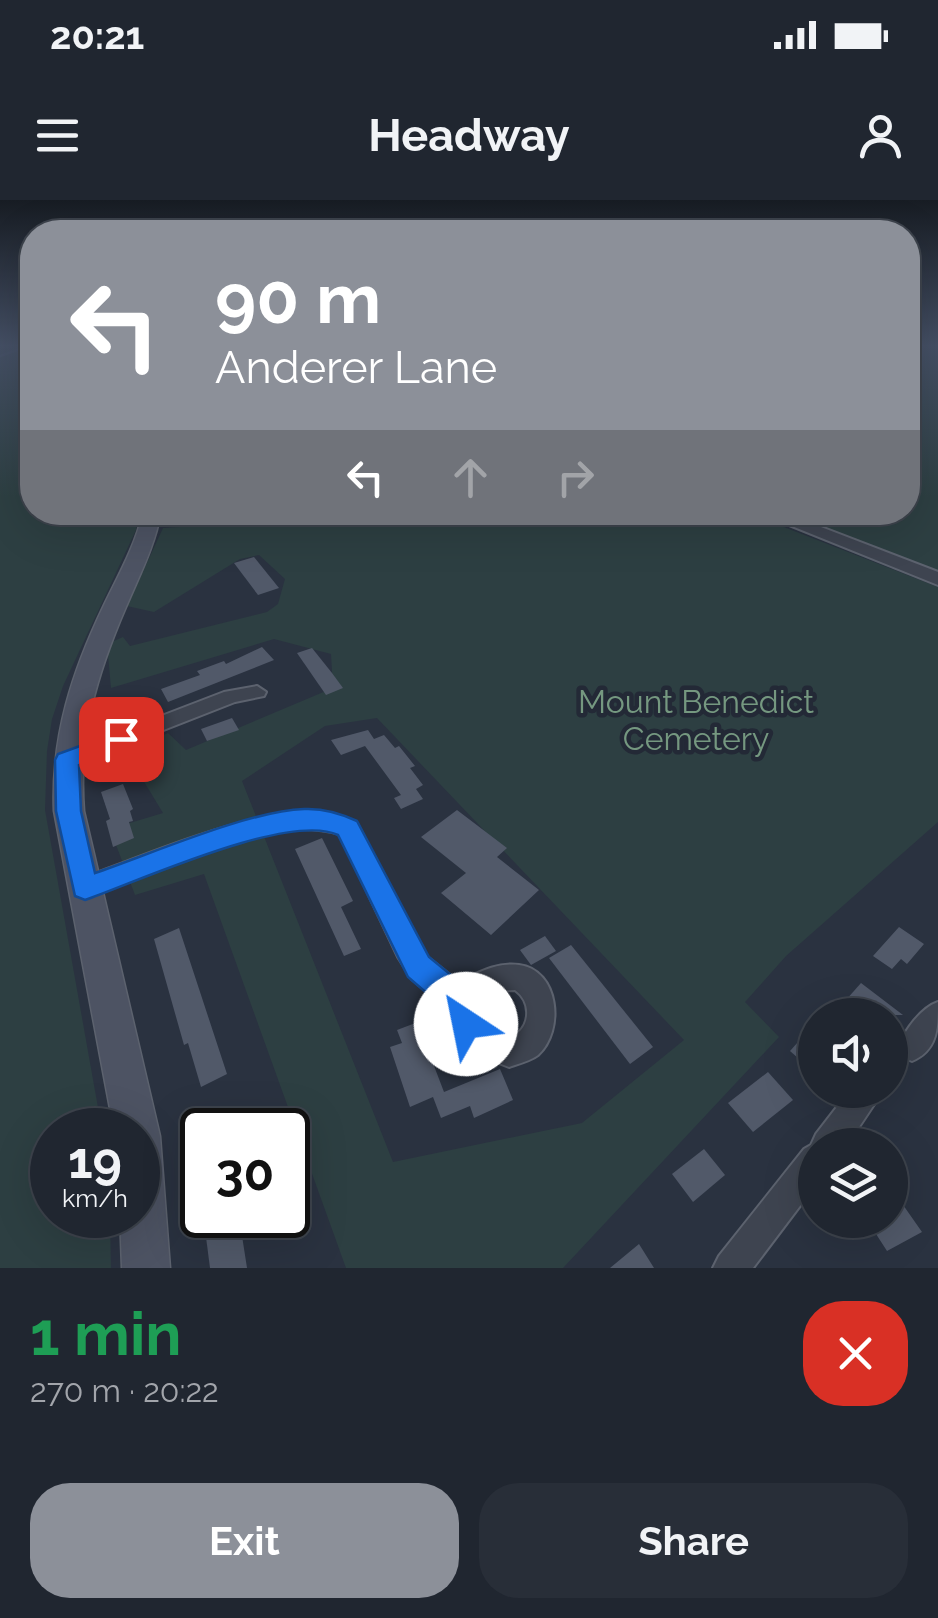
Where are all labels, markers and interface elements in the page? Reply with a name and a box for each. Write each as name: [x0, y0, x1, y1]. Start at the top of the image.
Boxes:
text: 20:21: [50, 13, 144, 58]
icon: menu: [30, 108, 85, 163]
icon: person: [853, 108, 908, 163]
text: Headway: [368, 109, 570, 162]
text: 90 m: [215, 257, 381, 339]
icon: left: [50, 260, 180, 390]
text: Anderer Lane: [215, 341, 497, 394]
icon: left: [338, 450, 393, 505]
icon: ahead: [443, 450, 498, 505]
icon: right: [548, 450, 603, 505]
park label: Mount Benedict Cemetery: [578, 683, 814, 757]
pin: [79, 697, 164, 782]
icon: arrive: [94, 712, 149, 767]
position arrow: [414, 972, 518, 1076]
map controls: [798, 998, 908, 1238]
button: sound: [798, 998, 908, 1108]
speed limit sign: 30: [180, 1108, 310, 1238]
button: layers: [798, 1128, 908, 1238]
text: 19: [68, 1131, 122, 1190]
text: km/h: [62, 1183, 128, 1213]
text: 1 min: [30, 1299, 181, 1369]
button: close: [803, 1301, 908, 1406]
text: 270 m · 20:22: [30, 1372, 219, 1409]
button: Exit: [30, 1483, 459, 1598]
button: Share: [479, 1483, 908, 1598]

